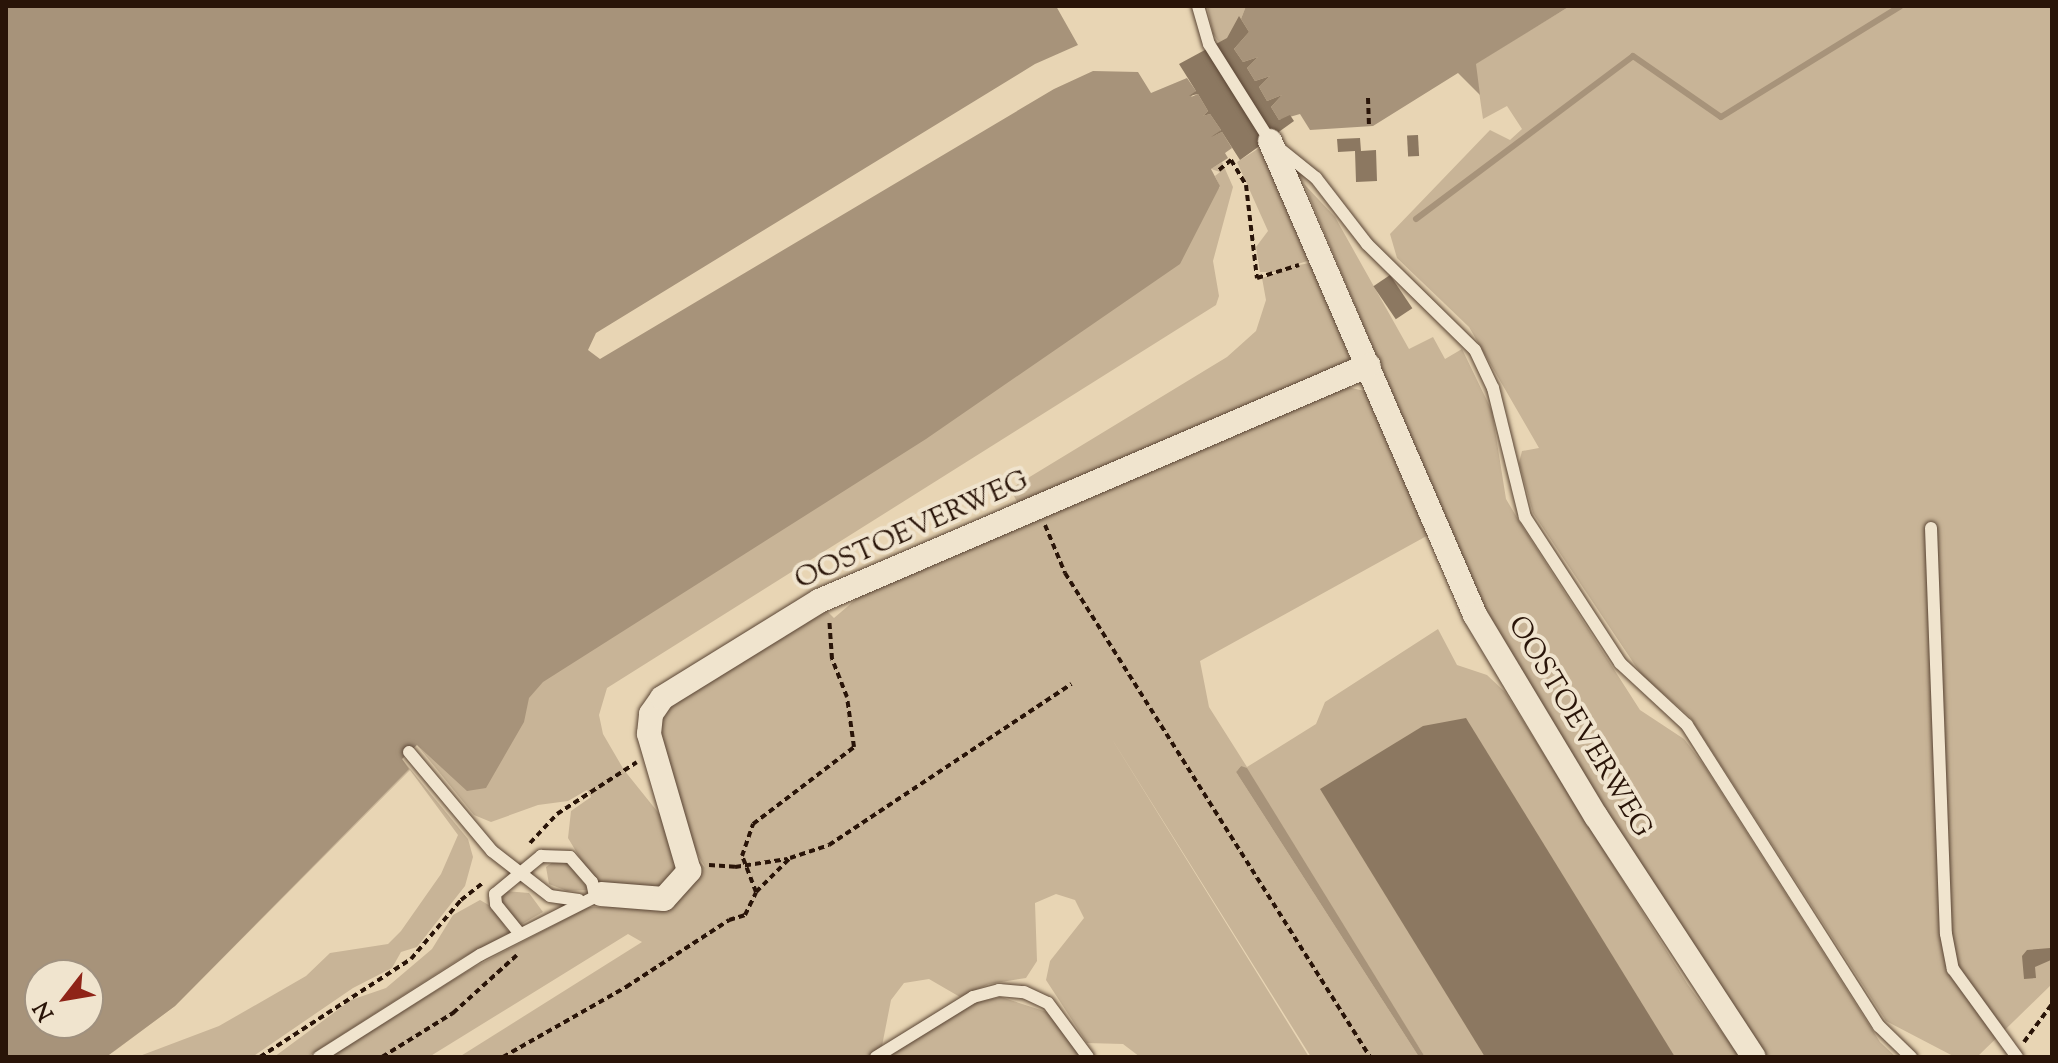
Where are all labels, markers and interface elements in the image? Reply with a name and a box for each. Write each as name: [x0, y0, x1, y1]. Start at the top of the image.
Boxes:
street label: OOSTOEVERWEG: [790, 464, 1034, 598]
street label: OOSTOEVERWEG: [1500, 610, 1658, 844]
north arrow: [24, 959, 104, 1039]
text: N: [27, 995, 63, 1026]

